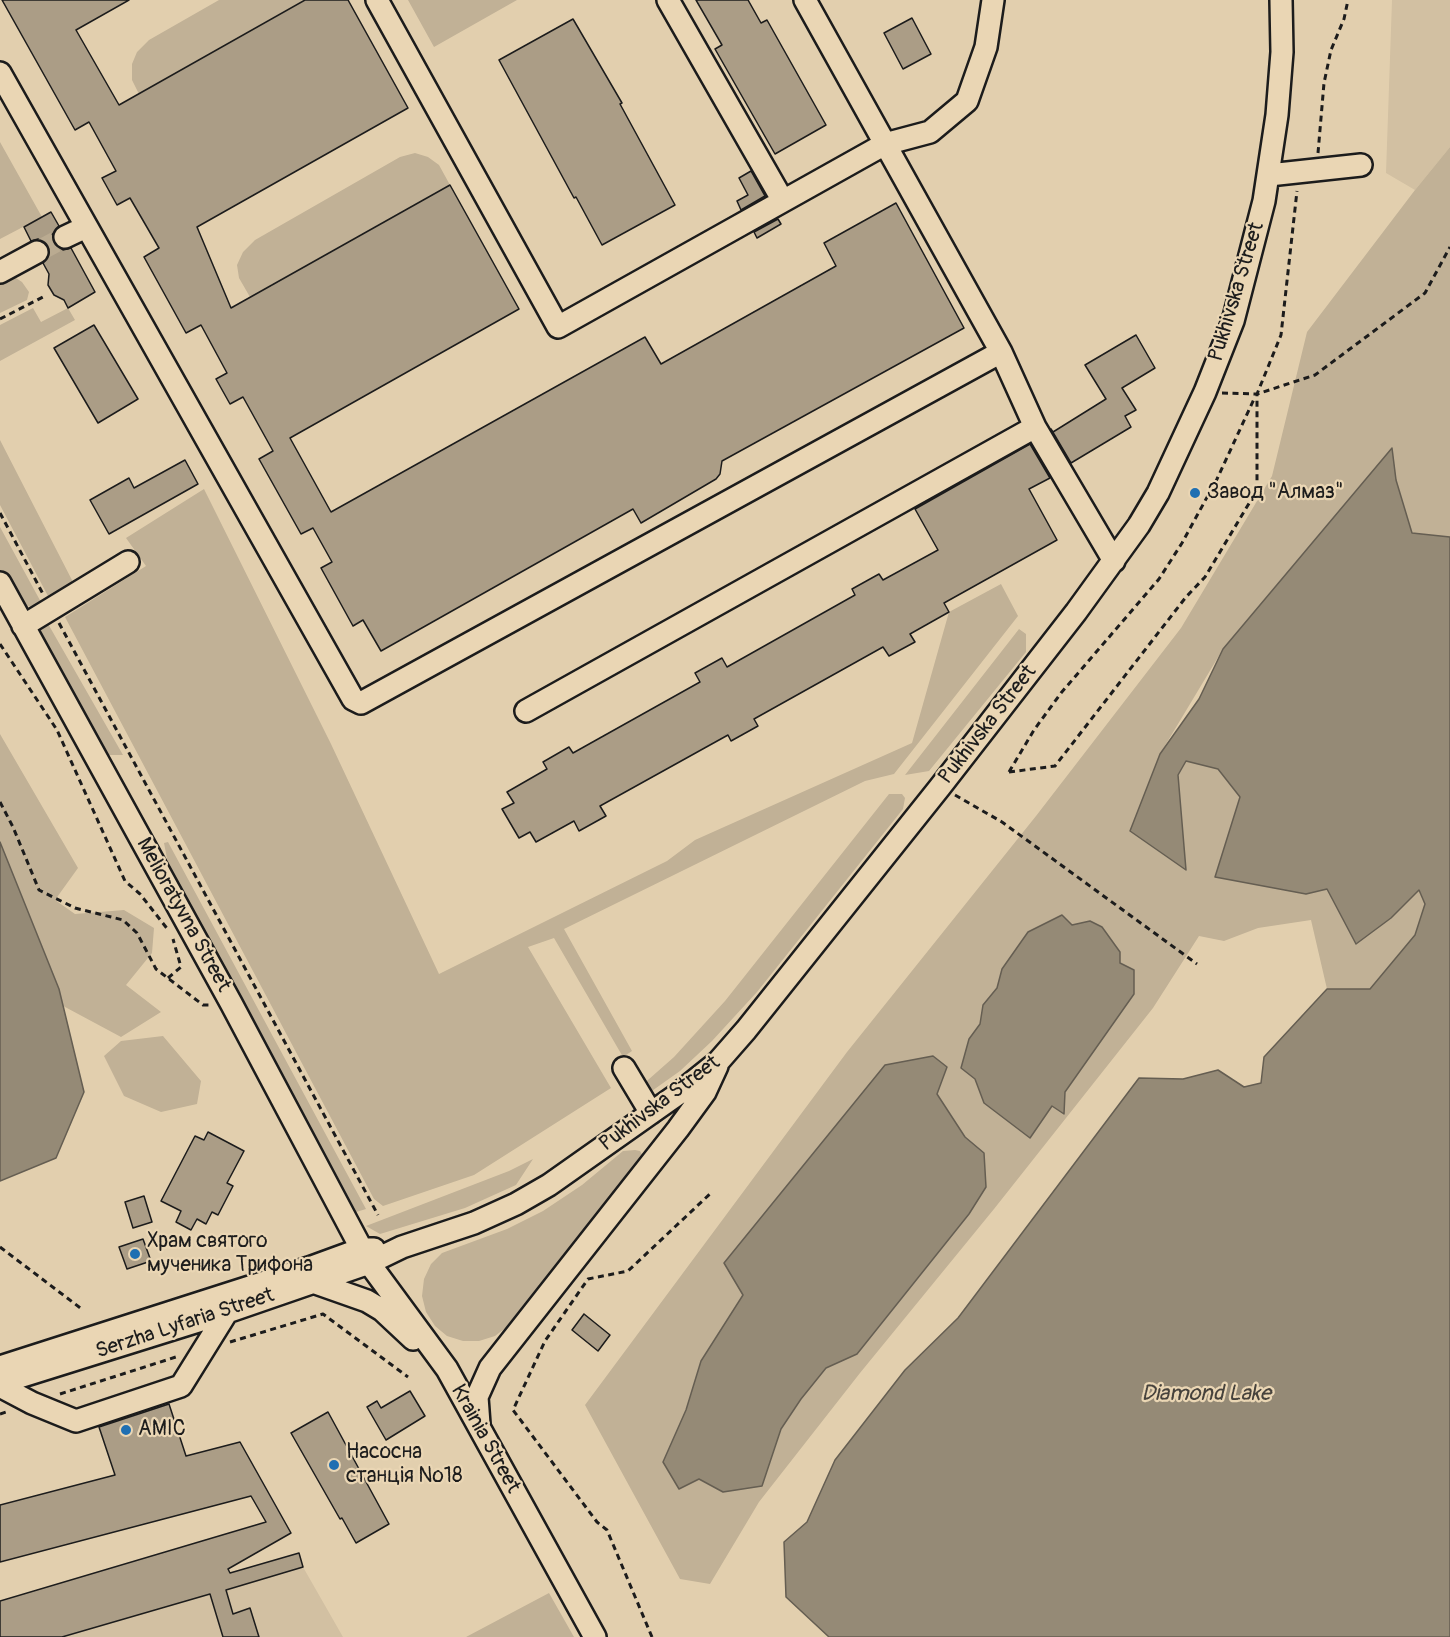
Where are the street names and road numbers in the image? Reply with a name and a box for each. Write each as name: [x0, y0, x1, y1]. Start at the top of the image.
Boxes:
street label: Pukhivska Street: [1204, 219, 1270, 365]
street label: Pukhivska Street: [934, 660, 1042, 790]
street label: Melioratyvna Street: [130, 834, 236, 996]
street label: Pukhivska Street: [595, 1051, 725, 1157]
street label: Serzha Lyfaria Street: [93, 1283, 277, 1365]
street label: Krainia Street: [445, 1380, 525, 1498]

